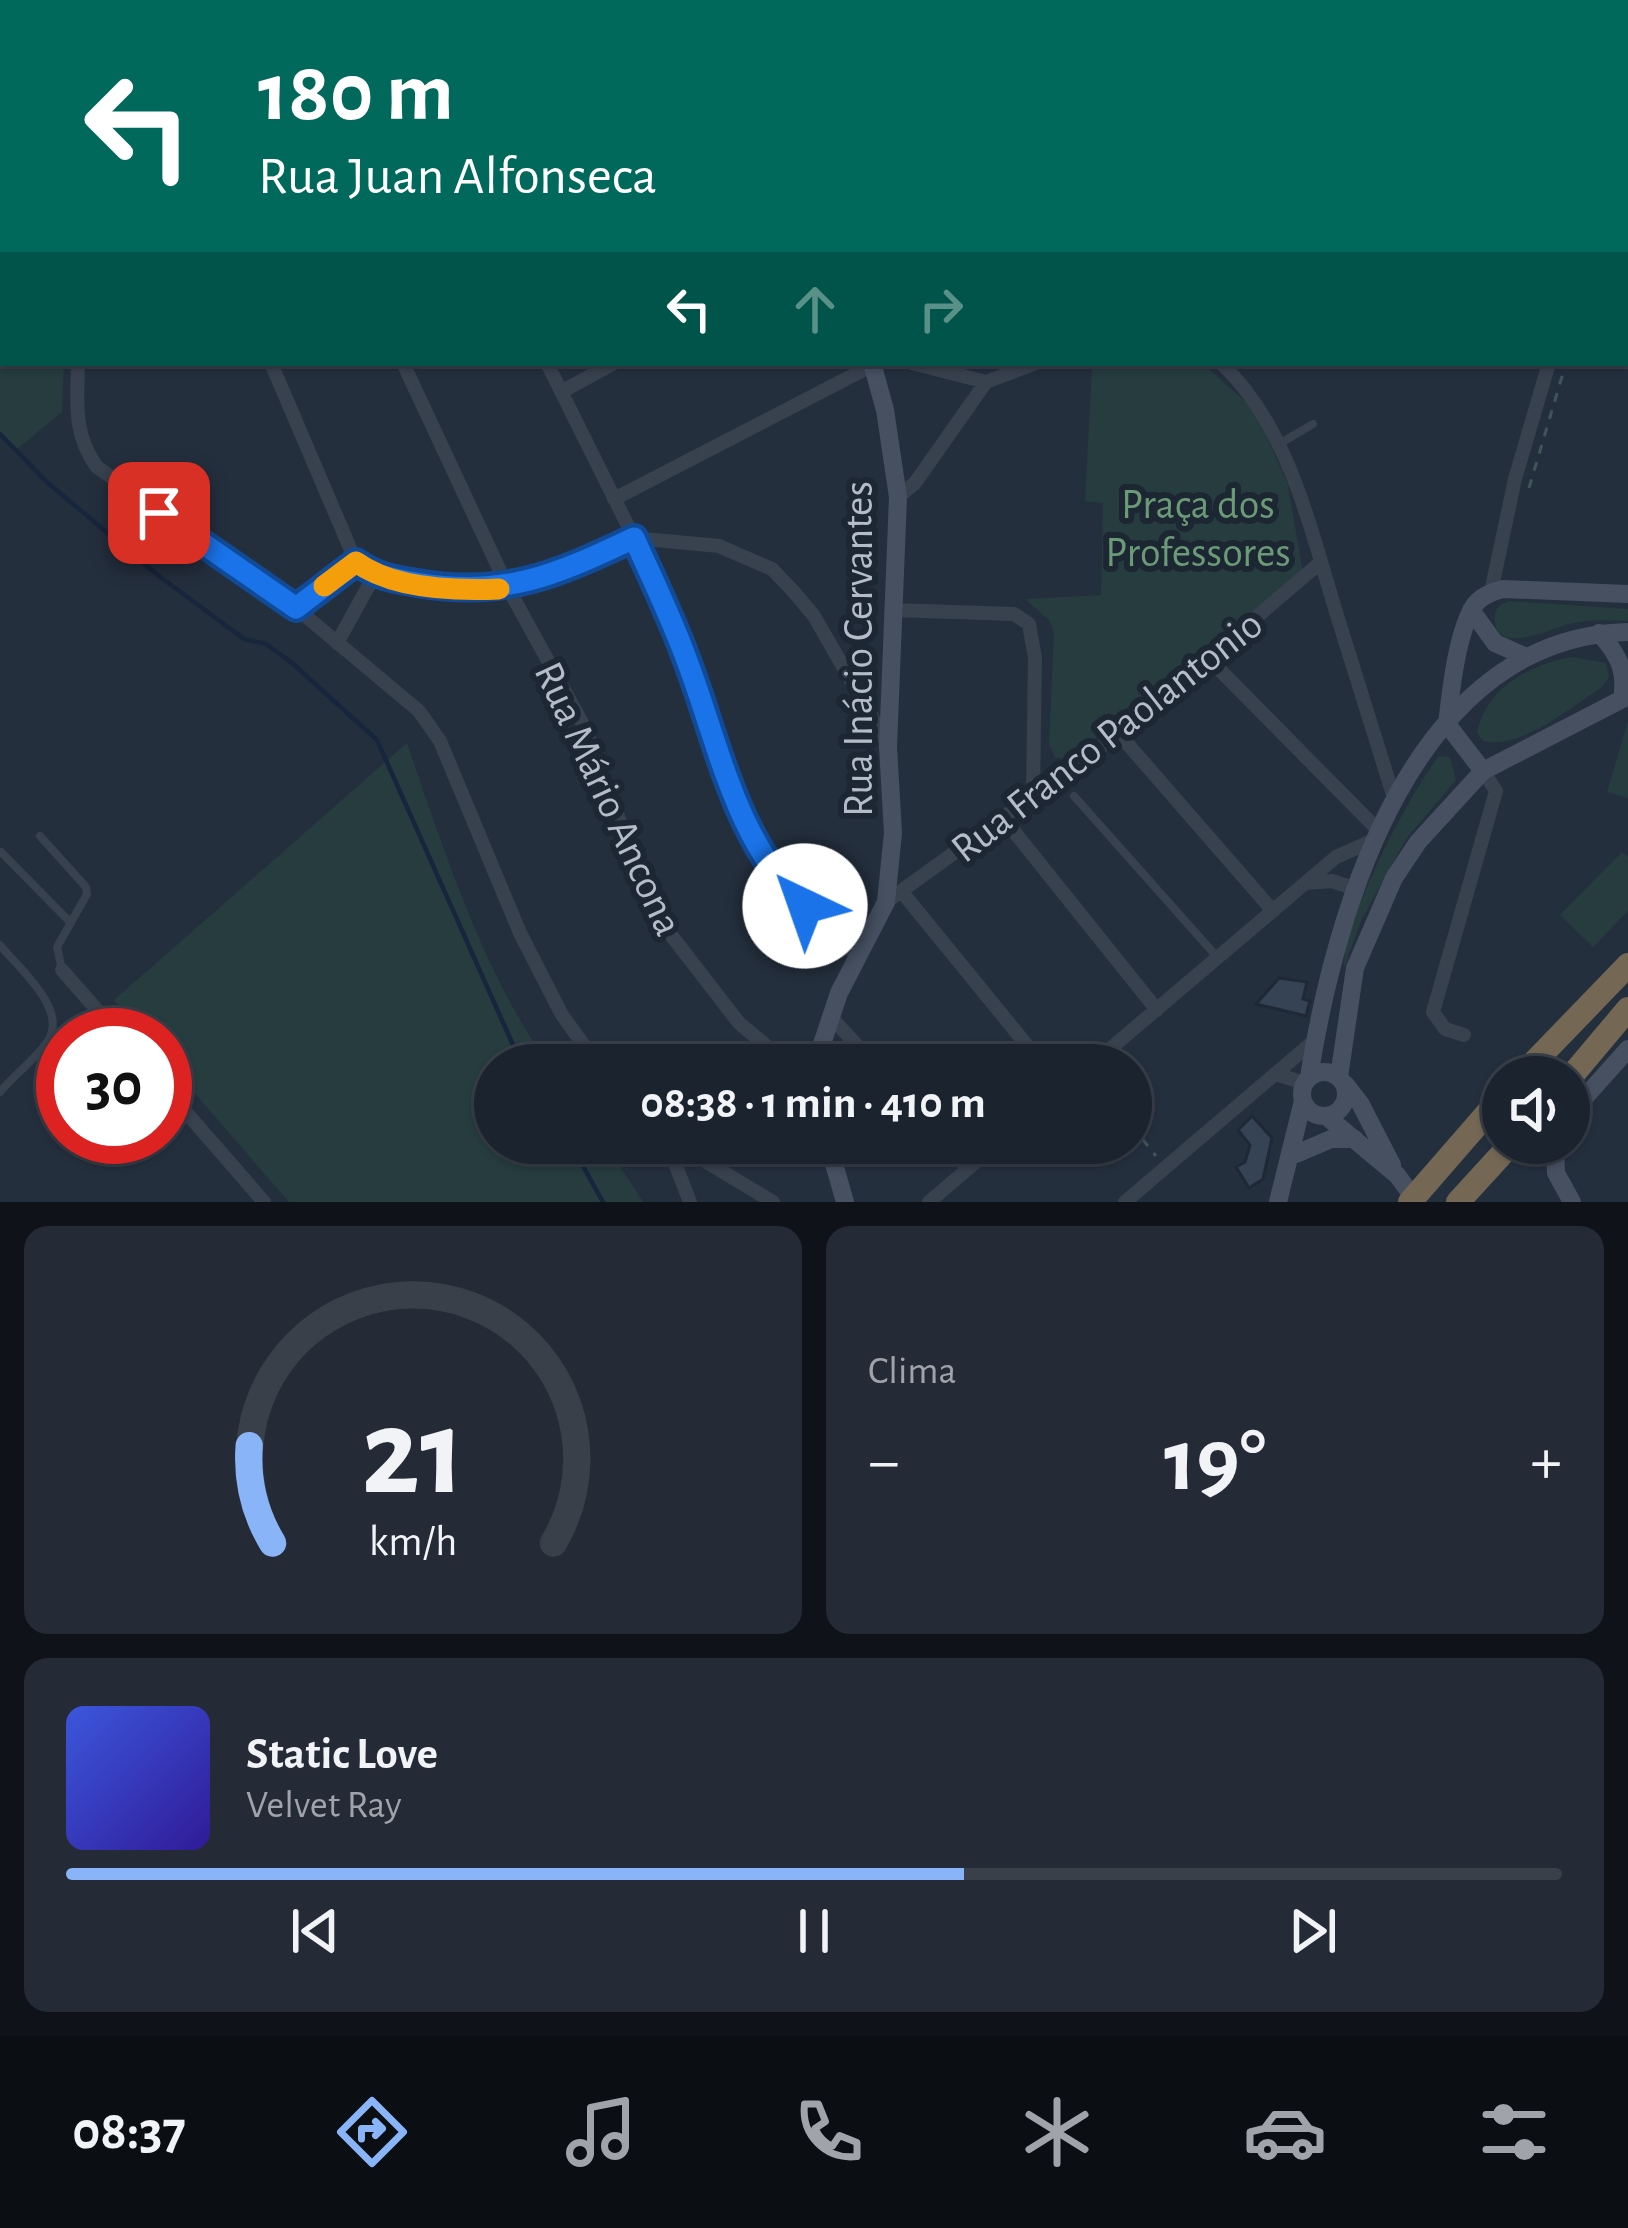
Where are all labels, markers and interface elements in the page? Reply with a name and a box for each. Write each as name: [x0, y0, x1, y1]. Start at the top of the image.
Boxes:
icon: left: [60, 48, 216, 204]
text: 180 m: [258, 52, 454, 136]
text: Rua Juan Alfonseca: [258, 150, 657, 204]
icon: left: [656, 276, 722, 342]
icon: ahead: [782, 276, 848, 342]
icon: right: [908, 276, 974, 342]
pin: [108, 462, 210, 564]
icon: arrive: [126, 480, 192, 546]
street label: Rua Inácio Cervantes: [838, 481, 880, 817]
park label: Praça dos Professores: [1105, 484, 1291, 574]
street label: Rua Franco Paolantonio: [944, 603, 1271, 871]
street label: Rua Mário Ancona: [527, 656, 690, 942]
position arrow: [742, 843, 868, 969]
speed limit sign: 30: [36, 1008, 192, 1164]
map controls: [1482, 1056, 1590, 1164]
button: sound: [1482, 1056, 1590, 1164]
text: 08:38 · 1 min · 410 m: [640, 1081, 986, 1126]
text: Clima: [868, 1352, 957, 1391]
text: 21: [361, 1392, 465, 1517]
text: 19°: [1164, 1417, 1266, 1507]
text: −: [868, 1429, 900, 1495]
text: +: [1530, 1429, 1562, 1495]
text: km/h: [369, 1521, 457, 1564]
text: Static Love: [246, 1732, 438, 1777]
text: Velvet Ray: [246, 1786, 402, 1825]
icon: previous: [282, 1898, 348, 1964]
icon: pause: [781, 1898, 847, 1964]
icon: next: [1280, 1898, 1346, 1964]
icon: directions: [330, 2090, 414, 2174]
icon: music: [559, 2090, 643, 2174]
icon: phone: [787, 2090, 871, 2174]
icon: climate: [1015, 2090, 1099, 2174]
icon: car: [1243, 2090, 1327, 2174]
icon: filters: [1472, 2090, 1556, 2174]
text: 08:37: [72, 2105, 186, 2159]

